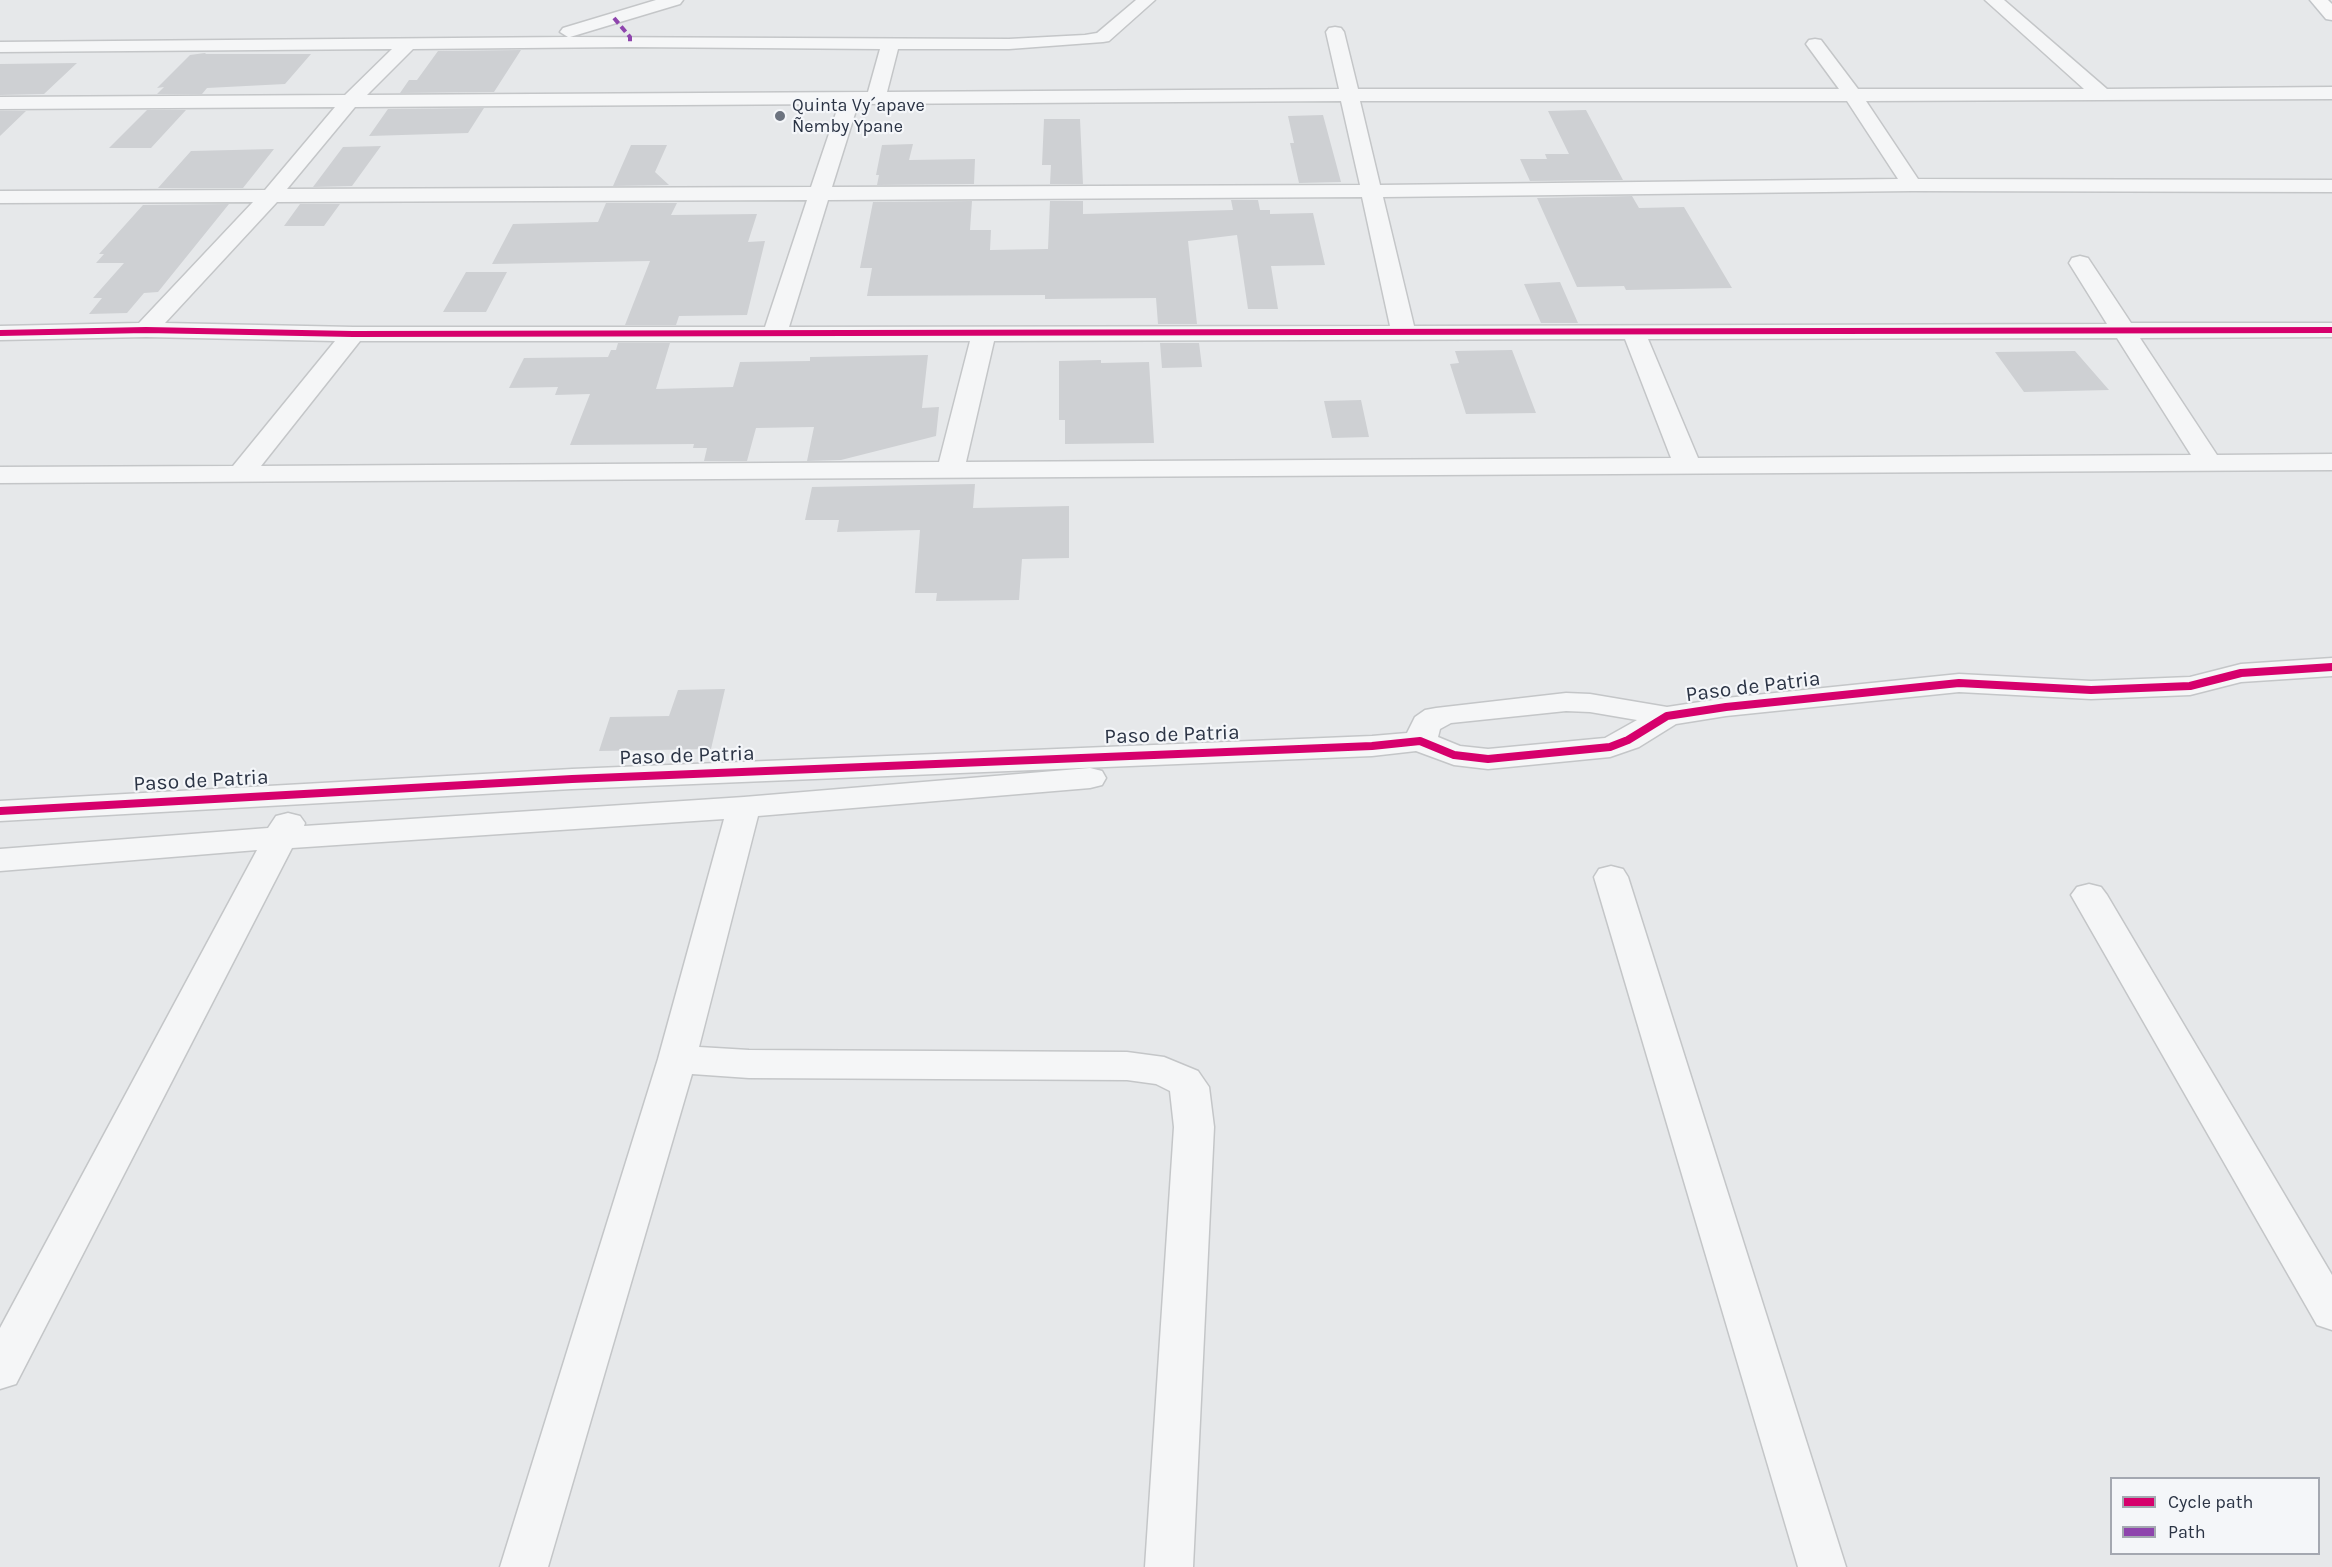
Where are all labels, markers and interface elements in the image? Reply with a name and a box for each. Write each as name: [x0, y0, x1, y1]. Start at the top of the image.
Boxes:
place label: Quinta Vy´apave Ñemby Ypane: [792, 95, 925, 138]
marker: Quinta Vy´apave Ñemby Ypane: [773, 109, 787, 123]
street label: Paso de Patria: [1684, 666, 1822, 708]
street label: Paso de Patria: [1104, 720, 1240, 750]
street label: Paso de Patria: [619, 741, 755, 771]
street label: Paso de Patria: [133, 765, 269, 797]
legend: [2110, 1477, 2320, 1555]
text: Cycle path: [2168, 1491, 2253, 1513]
text: Path: [2168, 1521, 2206, 1543]

